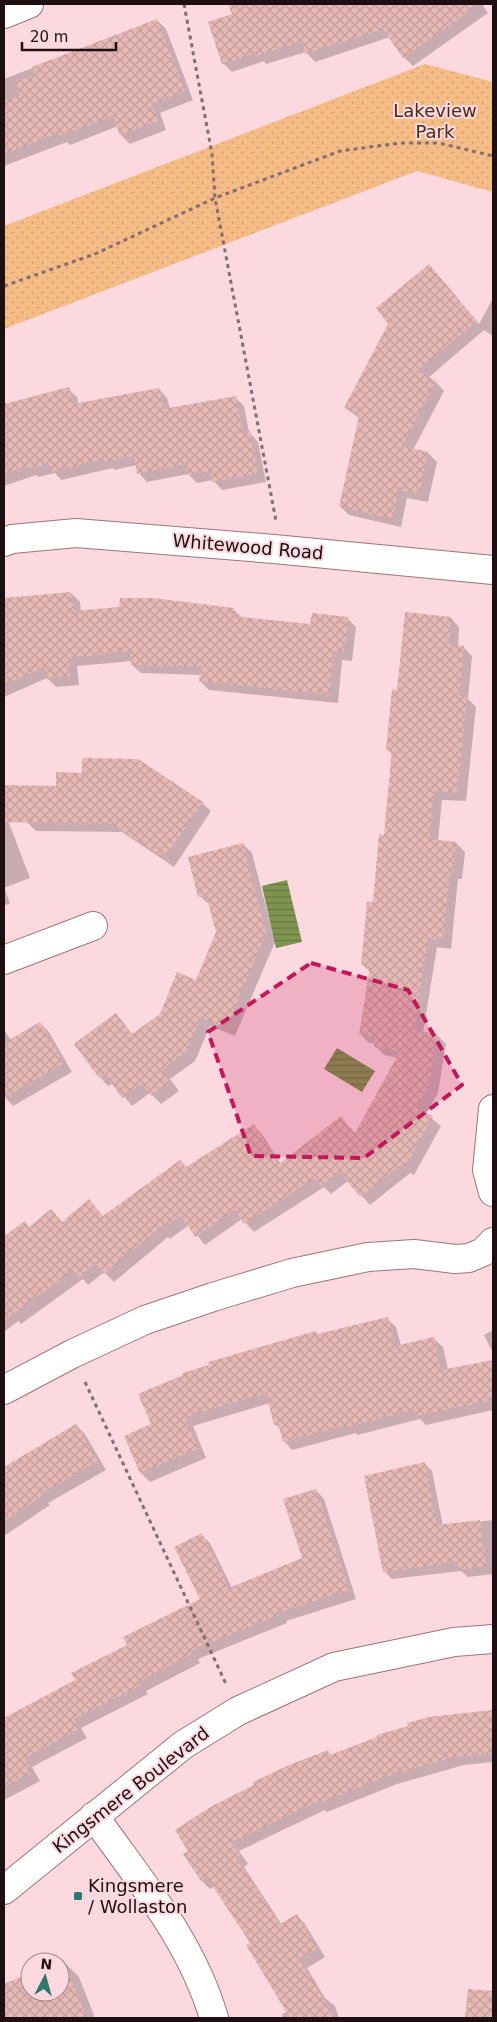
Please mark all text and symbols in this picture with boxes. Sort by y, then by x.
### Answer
scale bar [22,20,116,52]
text: 20 m [30,28,68,46]
park label: Lakeview Park [393,100,477,142]
street label: Whitewood Road [172,529,324,564]
street label: Kingsmere Boulevard [48,1722,213,1857]
place label: Kingsmere / Wollaston [88,1875,187,1917]
marker: Kingsmere / Wollaston [72,1890,84,1902]
north arrow [20,1952,70,2002]
text: N [40,1956,53,1973]

